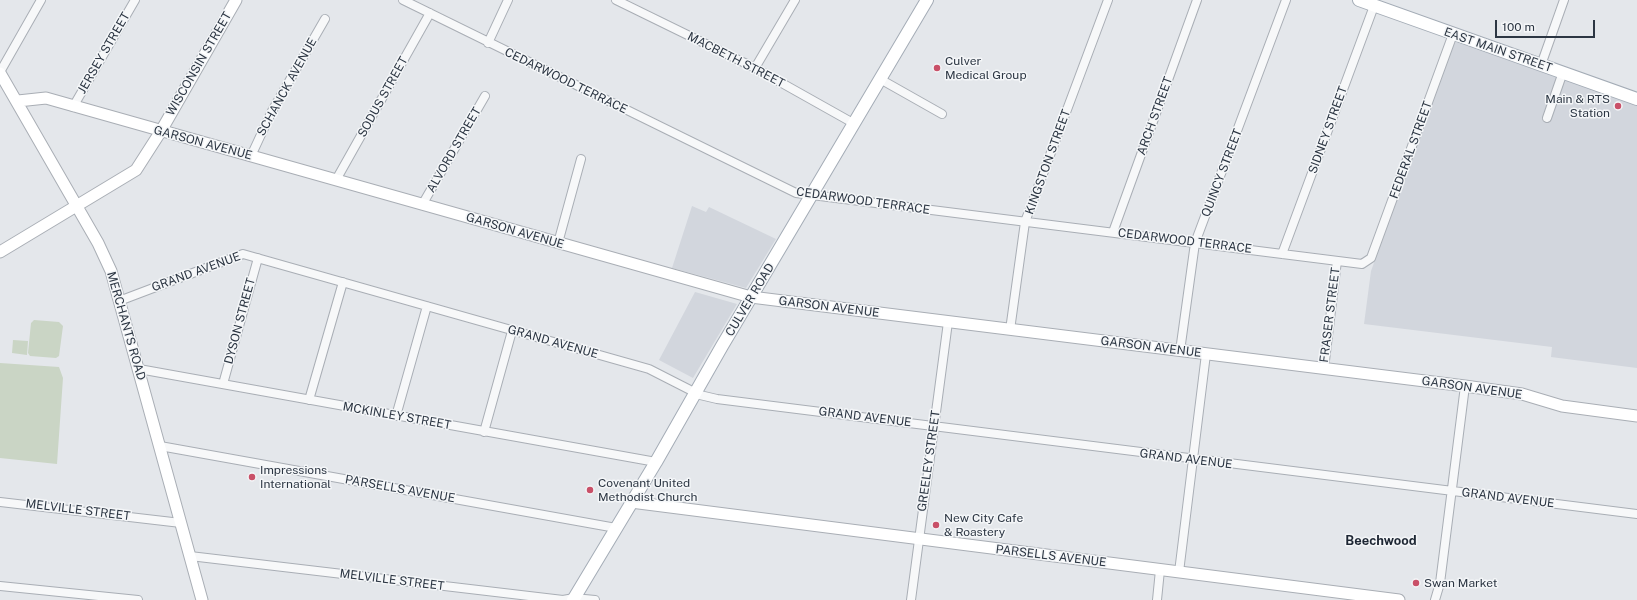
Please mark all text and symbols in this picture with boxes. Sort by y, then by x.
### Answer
street label: WISCONSIN STREET [163,9,235,119]
street label: JERSEY STREET [75,10,133,96]
scale bar [1497,12,1597,38]
text: 100 m [1502,20,1535,34]
street label: EAST MAIN STREET [1442,25,1554,75]
street label: MACBETH STREET [685,29,787,91]
street label: SCHANCK AVENUE [254,35,320,139]
street label: CEDARWOOD TERRACE [502,45,630,117]
street label: SODUS STREET [355,54,411,140]
place label: Culver Medical Group [945,54,1027,82]
marker: Culver Medical Group [932,63,942,73]
street label: ARCH STREET [1134,75,1176,157]
street label: SIDNEY STREET [1305,84,1351,176]
place label: Main & RTS Station [1545,92,1610,120]
street label: FEDERAL STREET [1387,99,1435,201]
marker: Main & RTS Station [1613,101,1623,111]
street label: ALVORD STREET [424,105,484,195]
street label: KINGSTON STREET [1022,108,1074,216]
street label: GARSON AVENUE [152,123,254,163]
street label: QUINCY STREET [1199,127,1245,219]
street label: CEDARWOOD TERRACE [795,184,931,218]
street label: GARSON AVENUE [464,210,566,252]
street label: CEDARWOOD TERRACE [1117,226,1253,256]
street label: GRAND AVENUE [150,249,242,295]
street label: CULVER ROAD [723,261,777,339]
street label: FRASER STREET [1317,267,1343,363]
street label: MERCHANTS ROAD [104,270,148,382]
street label: DYSON STREET [222,276,258,366]
street label: GARSON AVENUE [778,294,880,320]
street label: GRAND AVENUE [506,322,600,362]
street label: GARSON AVENUE [1100,334,1202,360]
street label: GARSON AVENUE [1421,374,1523,402]
street label: MCKINLEY STREET [342,399,452,433]
street label: GRAND AVENUE [818,404,912,430]
street label: GREELEY STREET [915,409,943,513]
street label: GRAND AVENUE [1139,446,1233,472]
place label: Impressions International [260,463,331,491]
marker: Impressions International [247,472,257,482]
street label: PARSELLS AVENUE [344,472,456,506]
place label: Covenant United Methodist Church [598,476,697,504]
marker: Covenant United Methodist Church [585,485,595,495]
street label: GRAND AVENUE [1461,485,1555,511]
street label: MELVILLE STREET [25,496,131,524]
place label: New City Cafe & Roastery [944,511,1023,539]
marker: New City Cafe & Roastery [931,520,941,530]
district label: Beechwood [1345,533,1417,549]
street label: PARSELLS AVENUE [995,542,1107,570]
street label: MELVILLE STREET [339,566,445,594]
place label: Swan Market [1424,576,1497,590]
marker: Swan Market [1411,578,1421,588]

